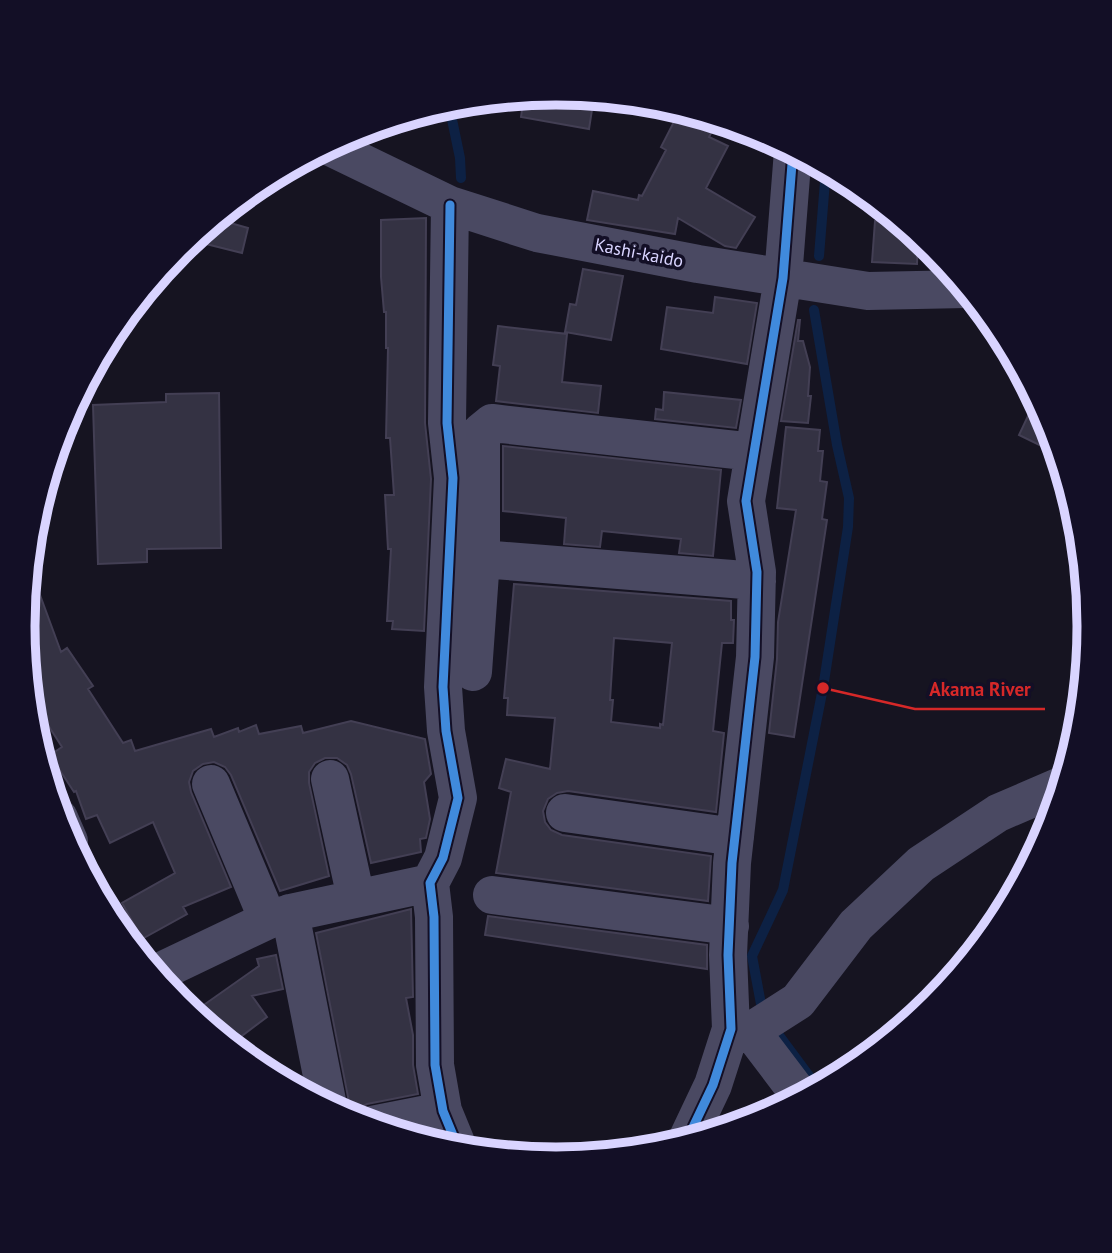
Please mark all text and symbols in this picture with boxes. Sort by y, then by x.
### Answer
street label: Kashi-kaido [593,233,685,272]
callout: Akama River [915,669,1045,709]
text: Akama River [929,677,1031,701]

